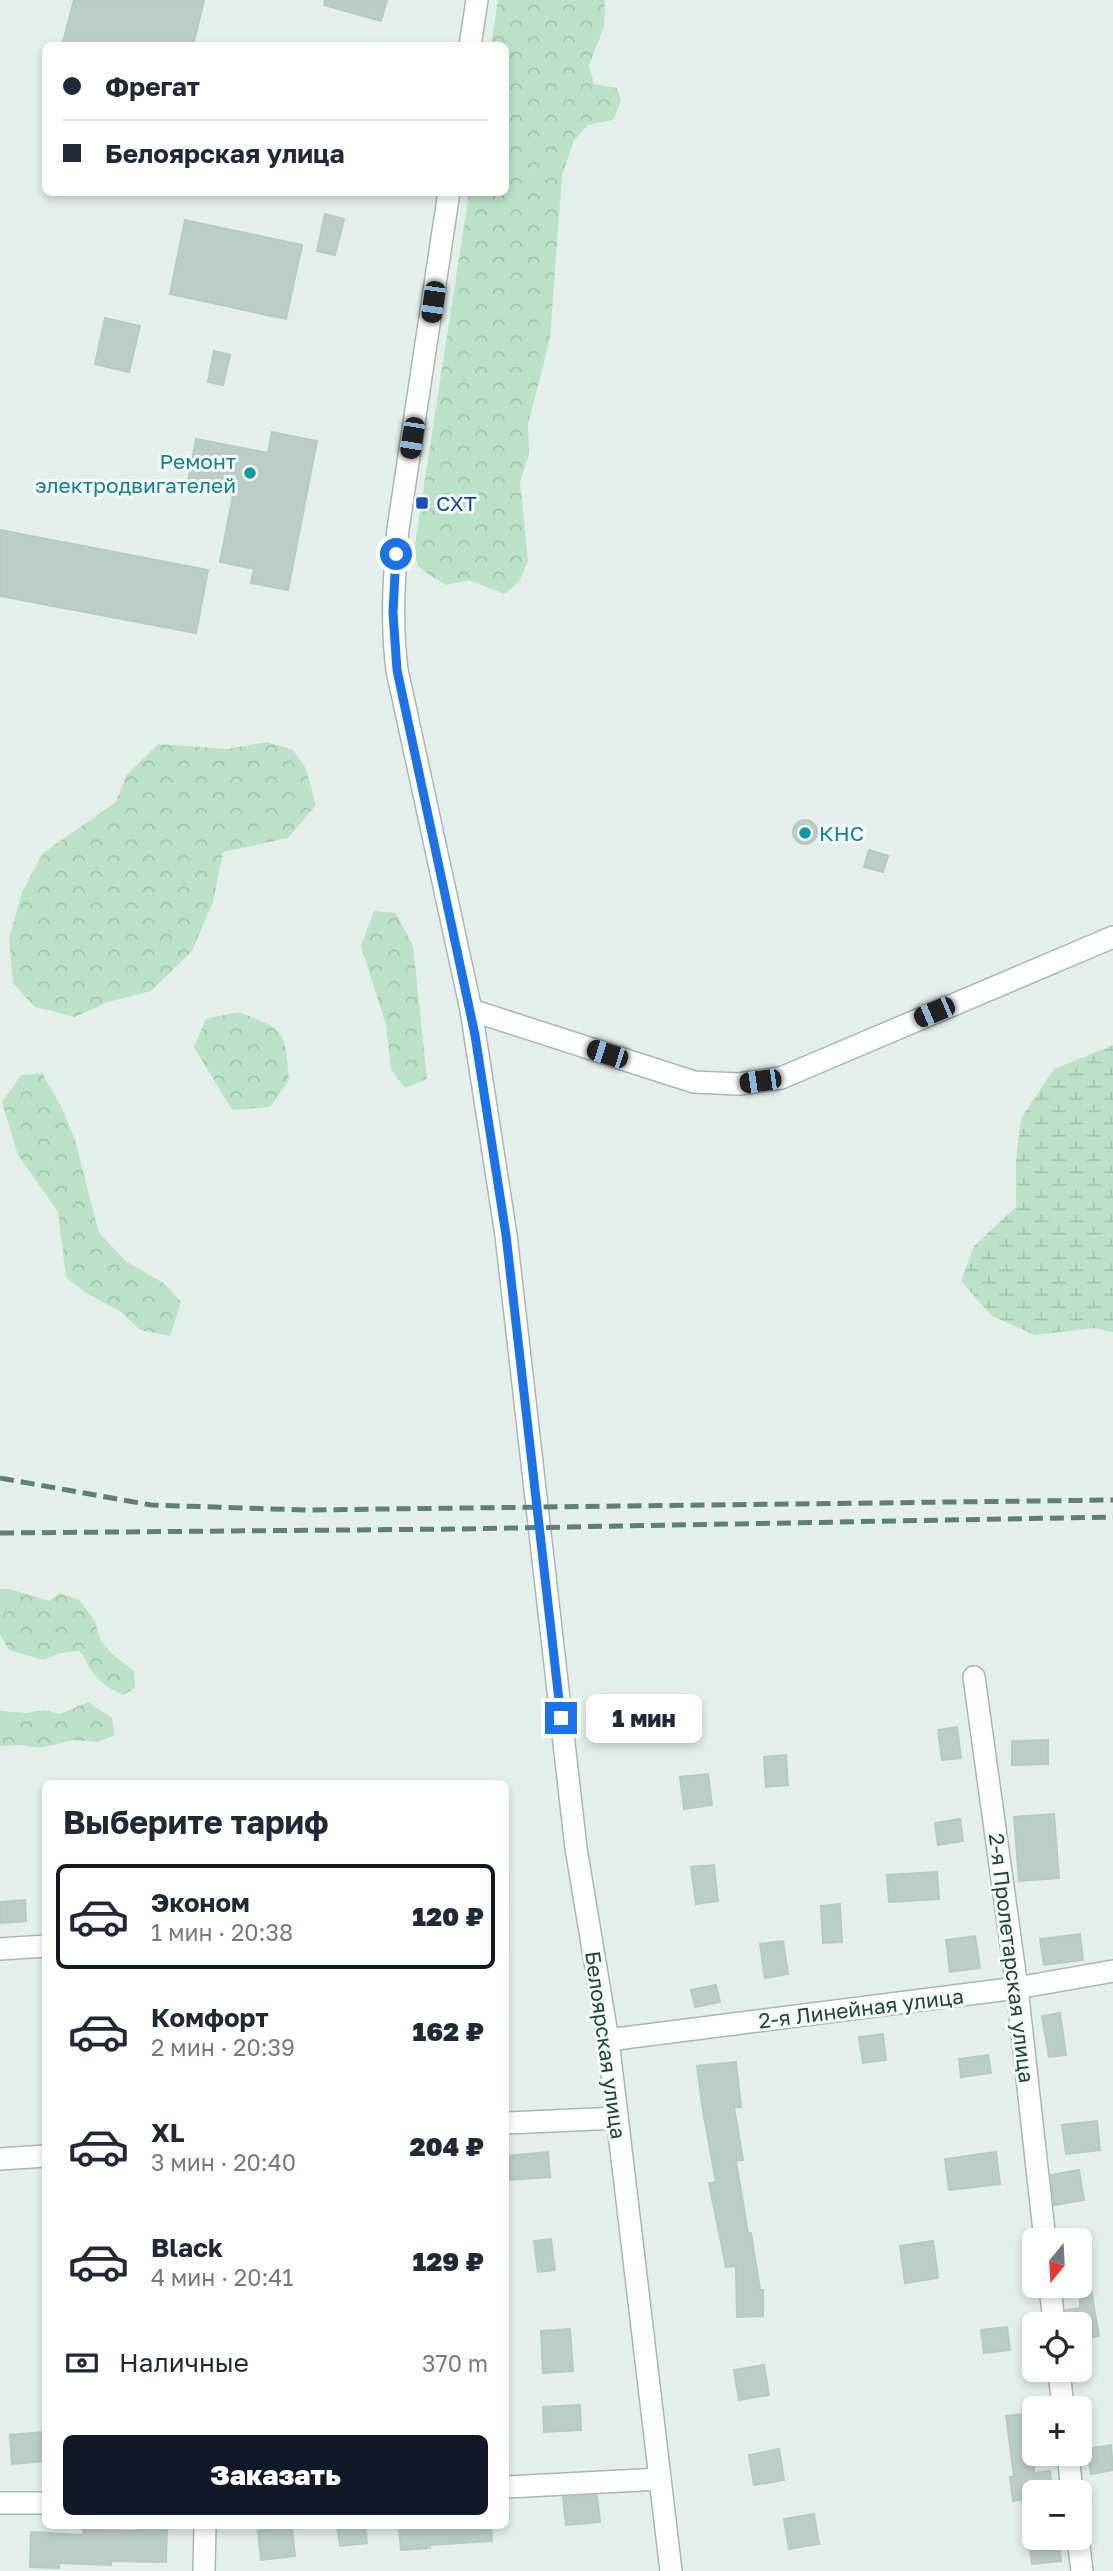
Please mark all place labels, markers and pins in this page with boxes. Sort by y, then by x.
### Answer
place label: Ремонт электродвигателей [35,448,236,498]
marker: Ремонт электродвигателей [242,465,258,481]
place label: СХТ [436,490,477,516]
marker: СХТ [414,495,430,511]
place label: КНС [819,820,864,846]
marker: КНС [797,825,813,841]

